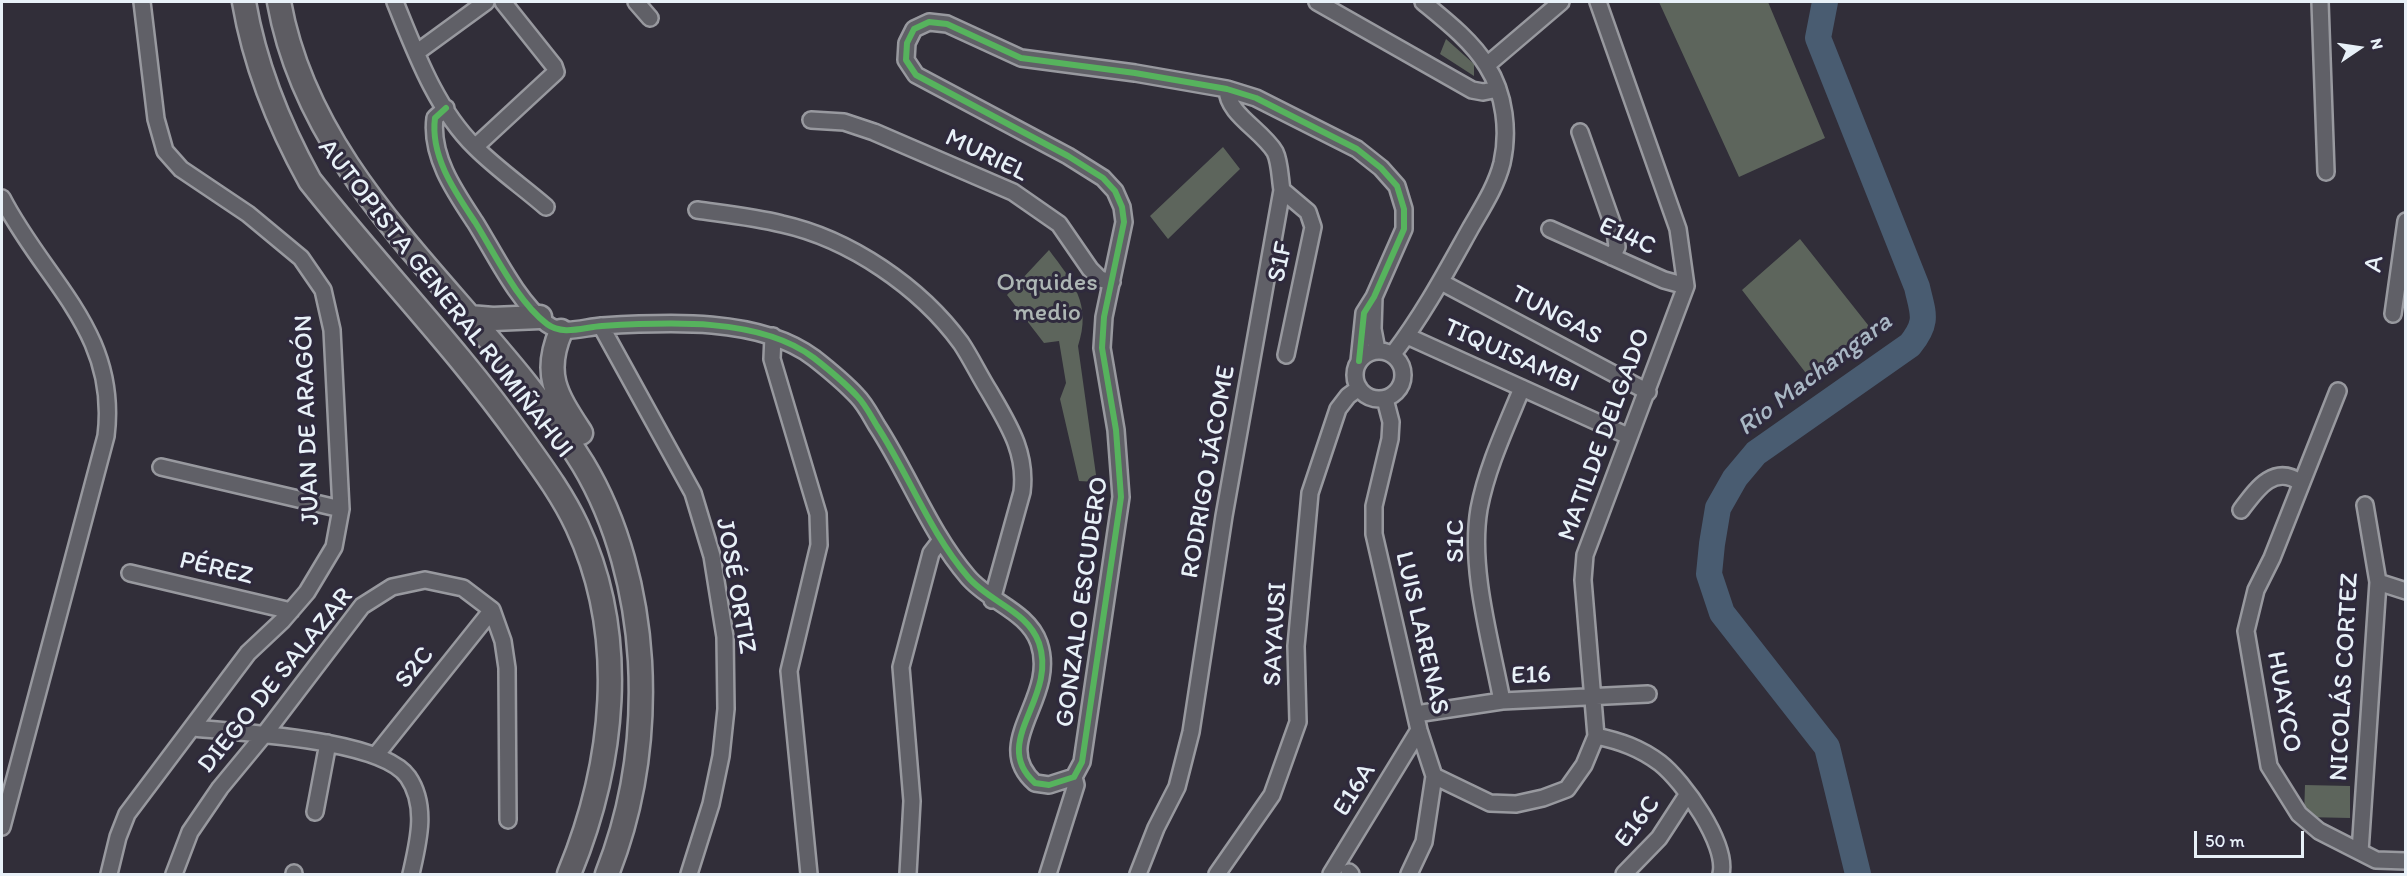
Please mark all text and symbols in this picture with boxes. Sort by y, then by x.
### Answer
north arrow [2329,18,2389,78]
text: N [2367,36,2387,51]
street label: MURIEL [940,123,1032,189]
street label: AUTOPISTA GENERAL RUMIÑAHUI [311,133,579,465]
street label: E14C [1594,211,1660,263]
street label: S1F [1262,239,1300,285]
street label: A [2358,254,2392,274]
park label: Orquides medio [996,267,1098,328]
street label: TUNGAS [1505,279,1607,353]
water label: Rio Machangara [1731,306,1899,444]
street label: TIQUISAMBI [1438,312,1584,400]
street label: JUAN DE ARAGÓN [289,314,327,526]
street label: MATILDE DELGADO [1552,324,1658,546]
street label: RODRIGO JÁCOME [1175,363,1243,581]
street label: GONZALO ESCUDERO [1050,475,1116,729]
street label: JOSÉ ORTIZ [708,516,762,656]
street label: S1C [1440,519,1472,563]
street label: PÉREZ [176,545,256,593]
street label: LUIS LARENAS [1387,549,1455,717]
street label: NICOLÁS CORTEZ [2324,572,2366,782]
street label: SAYAUSI [1258,581,1294,687]
street label: DIEGO DE SALAZAR [192,582,360,780]
street label: S2C [389,641,441,695]
street label: HUAYCO [2259,649,2307,755]
street label: E16 [1510,660,1552,692]
street label: E16A [1327,758,1383,822]
street label: E16C [1608,790,1668,854]
scale bar [2197,819,2306,857]
text: 50 m [2205,830,2245,852]

